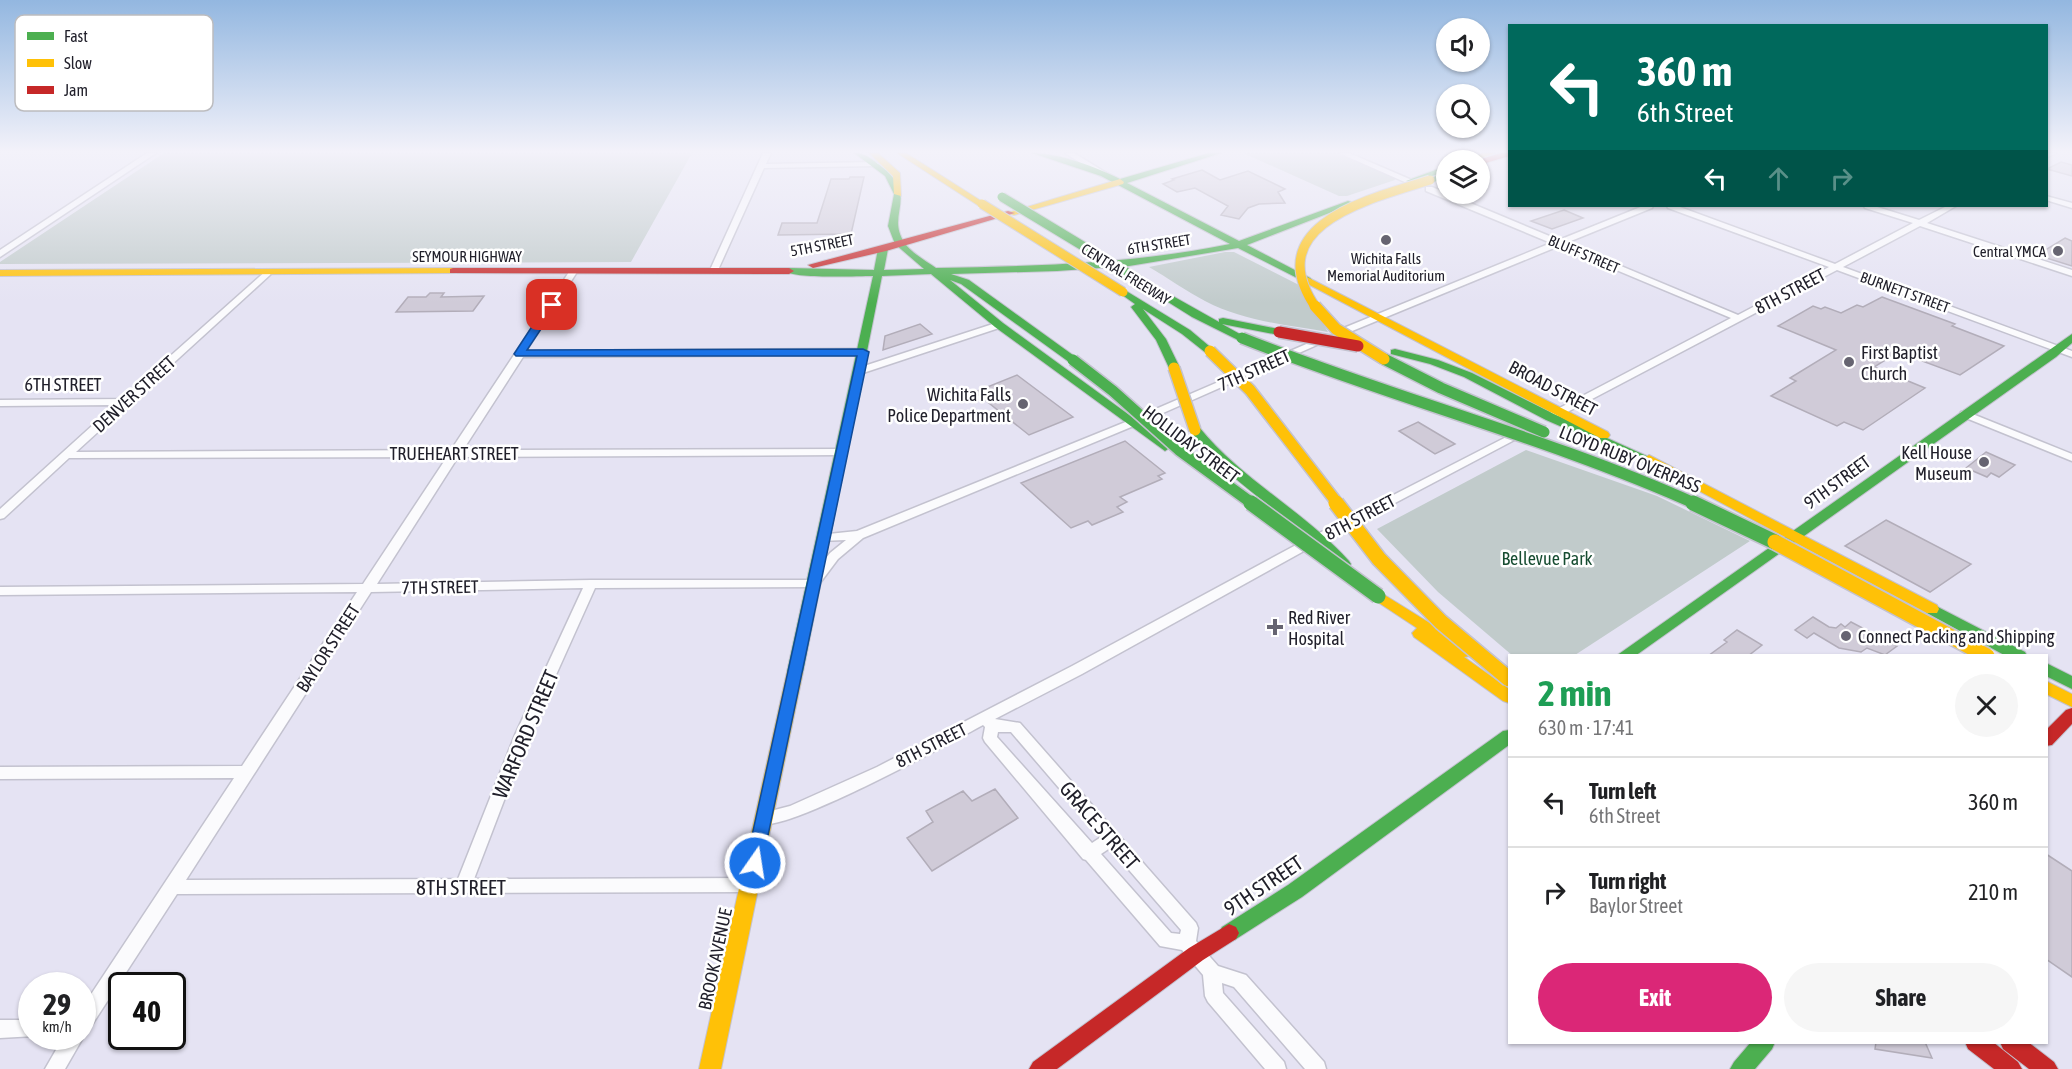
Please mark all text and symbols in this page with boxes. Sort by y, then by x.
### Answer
legend [15,15,213,111]
map controls [1436,18,1490,204]
button: sound [1436,18,1490,72]
text: Fast [64,27,88,45]
text: 360 m [1637,47,1732,95]
icon: left [1538,48,1616,126]
text: Slow [64,54,92,72]
text: Jam [64,81,88,99]
button: search [1436,84,1490,138]
text: 6th Street [1637,97,1734,128]
button: layers [1436,150,1490,204]
icon: left [1699,162,1732,195]
icon: ahead [1762,162,1795,195]
icon: right [1825,162,1858,195]
street label: 5TH STREET [789,230,856,259]
street label: 6TH STREET [1126,231,1192,257]
street label: BLUFF STREET [1546,231,1623,277]
marker: Wichita Falls Memorial Auditorium [1379,233,1393,247]
street label: CENTRAL FREEWAY [1078,240,1174,308]
place label: Central YMCA [1973,243,2047,260]
marker: Central YMCA [2051,244,2065,258]
street label: SEYMOUR HIGHWAY [412,248,522,265]
place label: Wichita Falls Memorial Auditorium [1327,250,1445,284]
street label: 8TH STREET [1751,264,1829,318]
street label: BURNETT STREET [1858,268,1952,316]
pin [526,279,577,330]
icon: arrive [535,288,568,321]
place label: First Baptist Church [1861,342,1938,384]
street label: 7TH STREET [1215,345,1294,395]
street label: DENVER STREET [88,351,180,437]
marker: First Baptist Church [1842,355,1856,369]
street label: BROAD STREET [1505,356,1601,420]
street label: 6TH STREET [25,374,102,395]
place label: Wichita Falls Police Department [887,384,1011,426]
marker: Wichita Falls Police Department [1016,397,1030,411]
street label: HOLLIDAY STREET [1138,401,1244,487]
street label: LLOYD RUBY OVERPASS [1556,421,1704,497]
place label: Kell House Museum [1901,442,1972,484]
street label: TRUEHEART STREET [389,443,519,464]
street label: 9TH STREET [1800,451,1874,513]
marker: Kell House Museum [1977,455,1991,469]
street label: 8TH STREET [1321,490,1399,544]
park label: Bellevue Park [1502,548,1593,569]
street label: 7TH STREET [401,576,479,598]
street label: BAYLOR STREET [292,600,364,696]
place label: Red River Hospital [1288,607,1351,649]
marker: Red River Hospital [1266,618,1284,636]
place label: Connect Packing and Shipping [1858,626,2055,647]
marker: Connect Packing and Shipping [1839,629,1853,643]
street label: WARFORD STREET [487,666,563,802]
text: 2 min [1538,672,1612,714]
button: close [1955,674,2018,737]
text: 630 m · 17:41 [1538,716,1634,739]
street label: 8TH STREET [892,718,970,772]
street label: GRACE STREET [1055,776,1145,874]
text: Turn left [1589,778,1656,804]
icon: left [1538,786,1571,819]
text: 360 m [1968,789,2018,815]
text: 6th Street [1589,804,1660,827]
position arrow [723,831,787,895]
street label: 9TH STREET [1219,850,1307,920]
text: Turn right [1589,868,1666,894]
street label: 8TH STREET [416,875,506,899]
icon: right [1538,876,1571,909]
text: 210 m [1968,879,2018,905]
text: Baylor Street [1589,894,1683,917]
street label: BROOK AVENUE [694,906,736,1012]
button: Exit [1538,963,1772,1032]
button: Share [1784,963,2018,1032]
speed limit sign: 40 [108,972,186,1050]
text: 29 [43,987,71,1021]
text: km/h [42,1018,72,1035]

